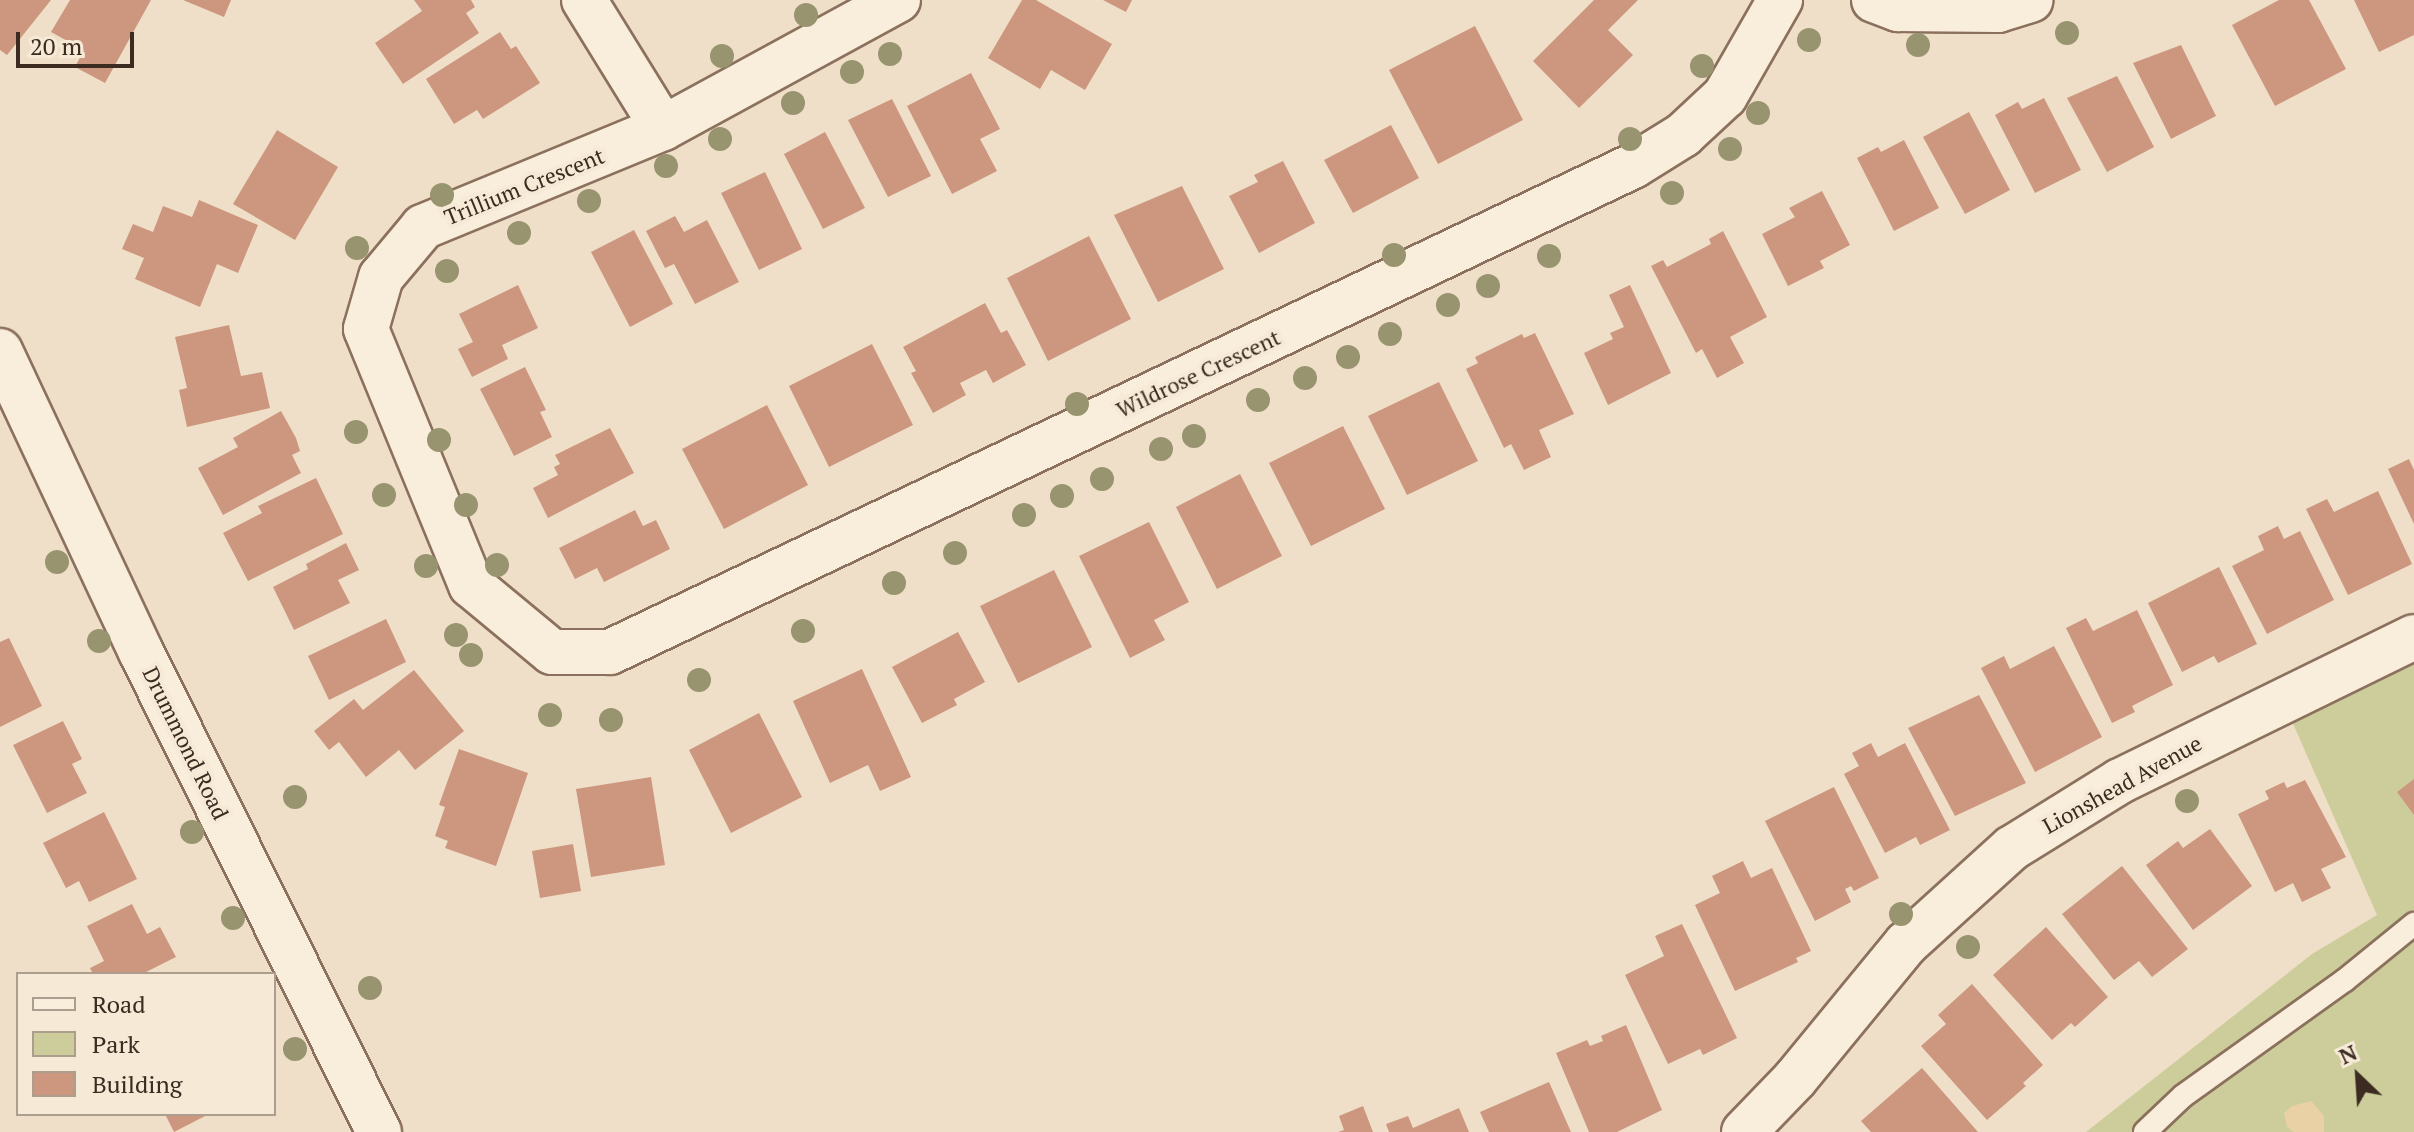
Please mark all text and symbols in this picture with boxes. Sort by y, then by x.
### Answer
scale bar [20,16,138,66]
text: 20 m [30,30,82,62]
street label: Trillium Crescent [440,142,608,230]
street label: Wildrose Crescent [1112,323,1284,423]
street label: Drummond Road [138,662,234,824]
street label: Lionshead Avenue [2038,729,2206,839]
legend [16,972,276,1116]
text: Road [92,988,146,1020]
text: Park [92,1028,140,1060]
north arrow [2318,1036,2398,1116]
text: N [2334,1037,2361,1070]
text: Building [92,1068,182,1100]

